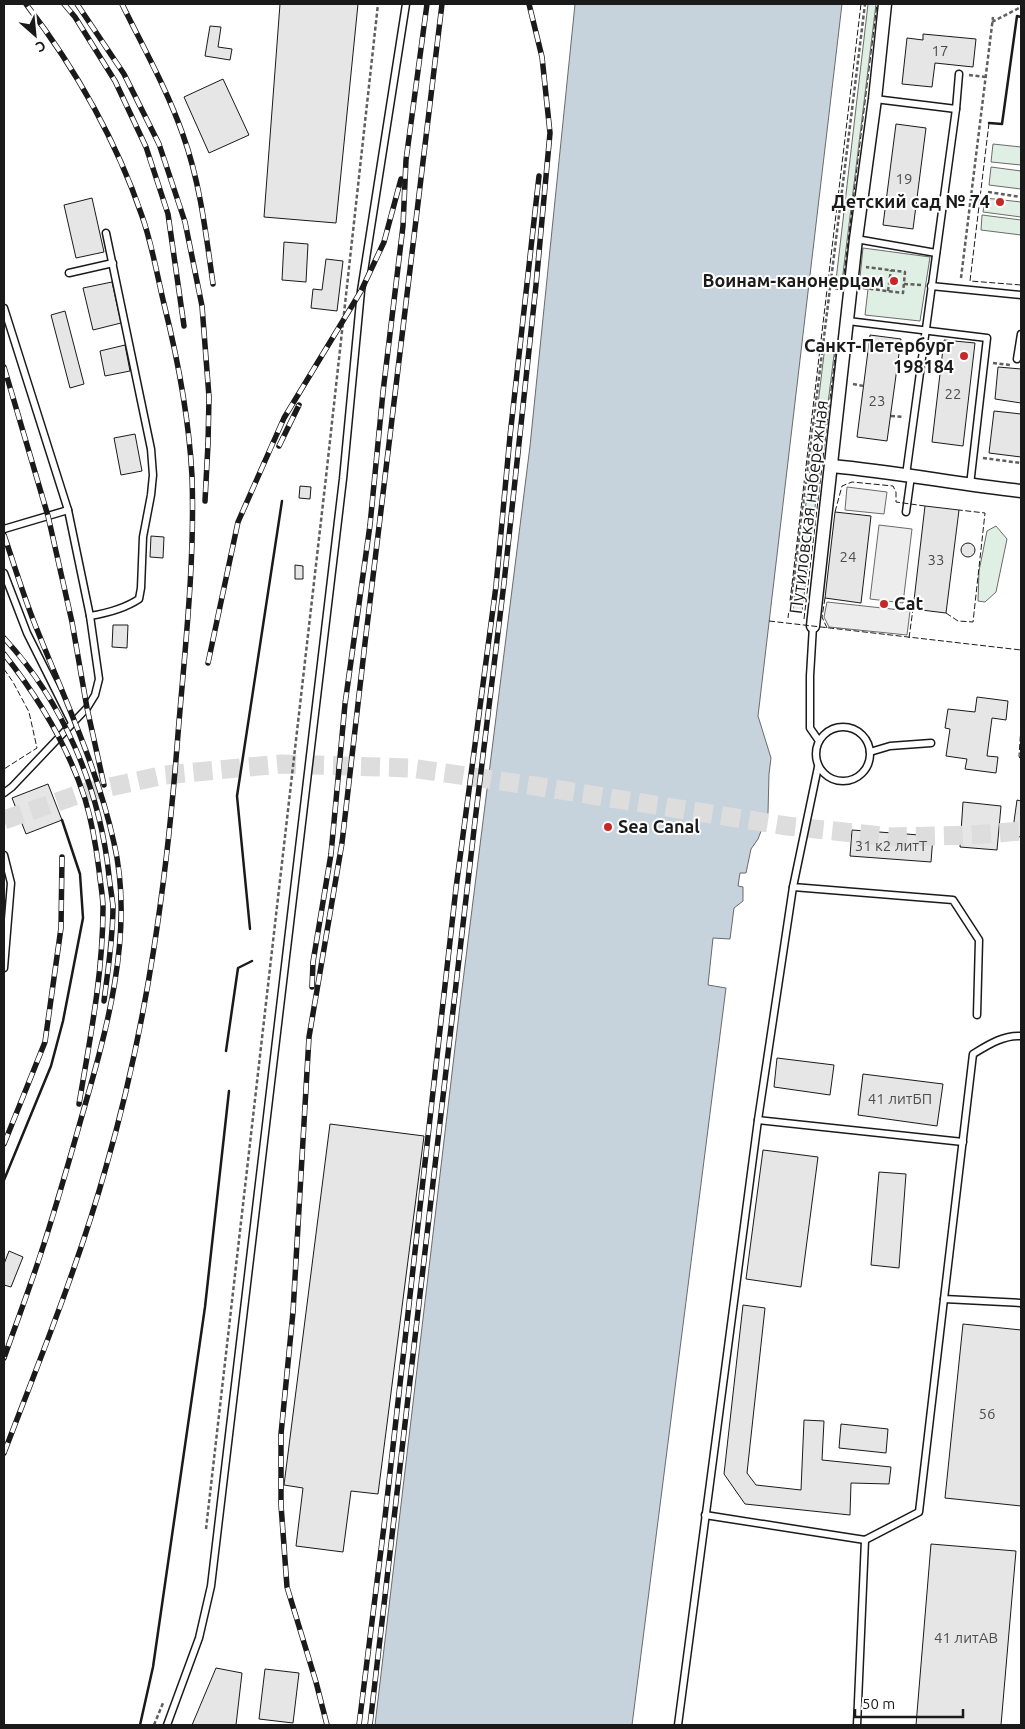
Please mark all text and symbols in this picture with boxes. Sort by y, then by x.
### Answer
north arrow [10,10,60,60]
text: С [33,37,49,56]
house number: 17 [932,42,948,59]
house number: 19 [896,170,912,187]
place label: Детский сад № 74 [832,191,990,211]
marker: Детский сад № 74 [994,196,1006,208]
place label: Воинам-канонерцам [703,270,884,290]
marker: Воинам-канонерцам [888,275,900,287]
place label: Санкт-Петербург 198184 [804,335,954,376]
marker: Санкт-Петербург 198184 [958,350,970,362]
house number: 22 [945,385,961,402]
house number: 23 [869,392,885,409]
street label: Путиловская набережная [785,399,831,615]
house number: 24 [840,548,856,565]
house number: 33 [928,551,944,568]
place label: Cat [894,593,923,613]
marker: Cat [878,598,890,610]
place label: Sea Canal [618,816,700,836]
marker: Sea Canal [602,821,614,833]
house number: 31 к2 литТ [855,837,928,854]
house number: 41 литБП [868,1090,932,1107]
house number: 56 [979,1405,995,1422]
house number: 41 литАВ [934,1629,998,1646]
scale bar [855,1686,962,1718]
text: 50 m [862,1695,895,1712]

